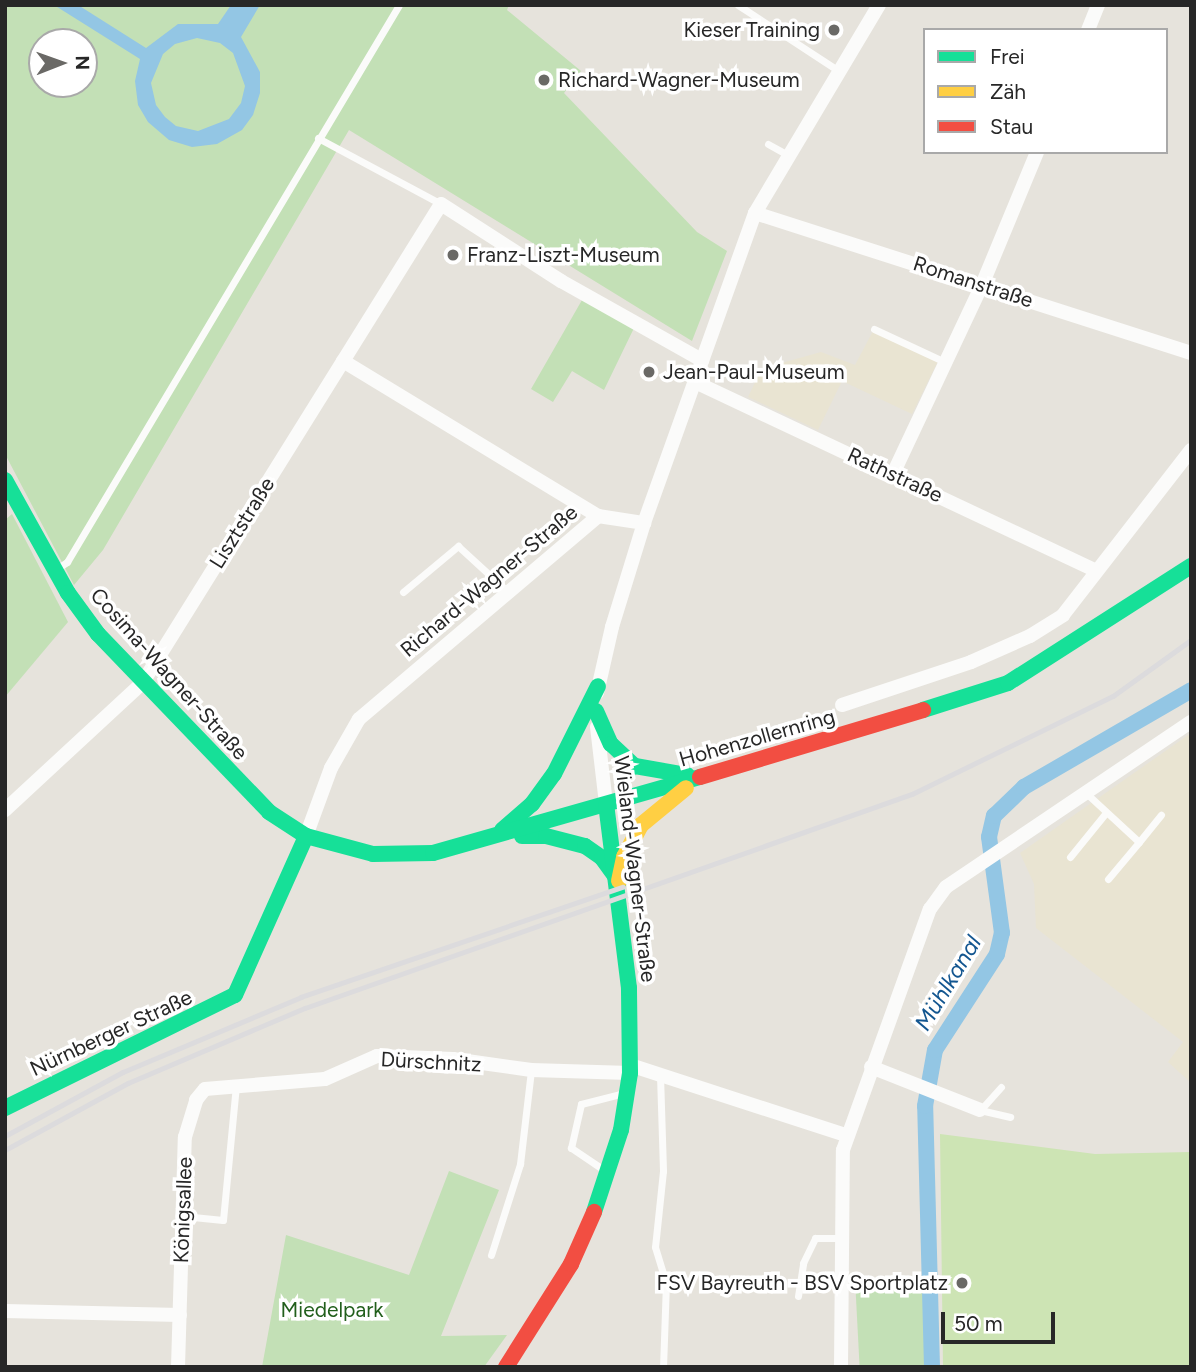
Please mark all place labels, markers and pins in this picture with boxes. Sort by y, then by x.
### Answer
place label: Kieser Training [683,17,820,43]
marker: Kieser Training [826,22,842,38]
place label: Richard-Wagner-Museum [558,67,800,93]
marker: Richard-Wagner-Museum [536,72,552,88]
place label: Franz-Liszt-Museum [467,242,660,268]
marker: Franz-Liszt-Museum [445,247,461,263]
place label: Jean-Paul-Museum [663,359,845,385]
marker: Jean-Paul-Museum [641,364,657,380]
place label: FSV Bayreuth - BSV Sportplatz [656,1270,948,1296]
marker: FSV Bayreuth - BSV Sportplatz [954,1275,970,1291]

